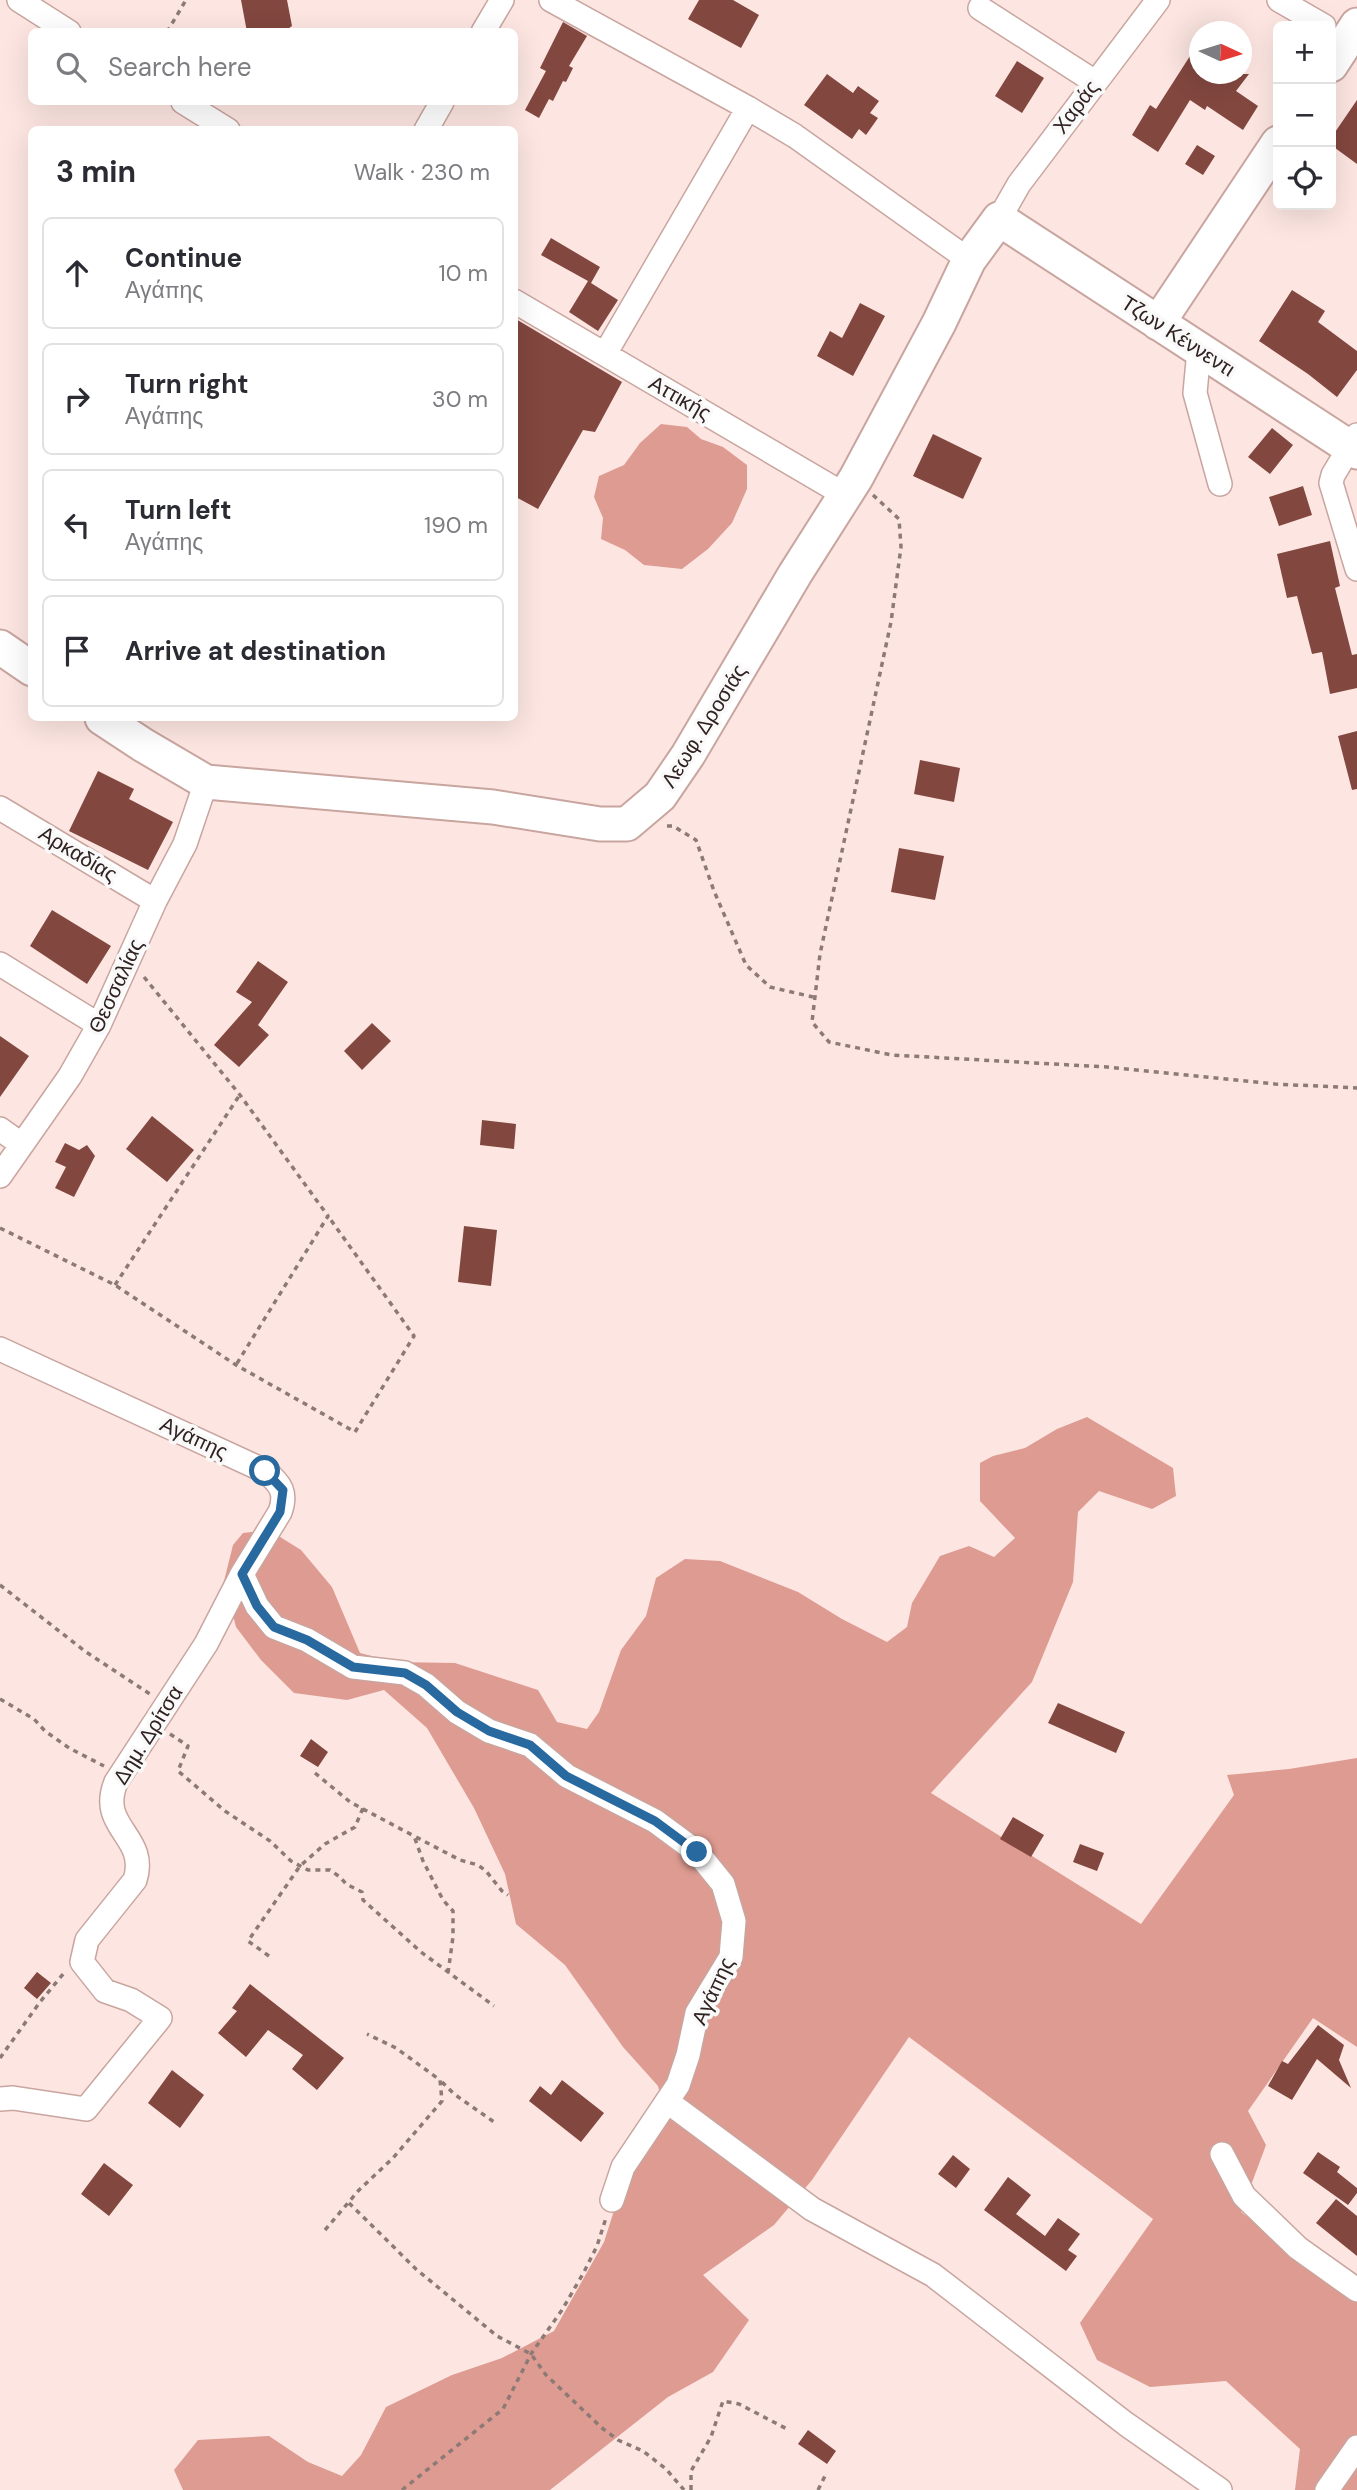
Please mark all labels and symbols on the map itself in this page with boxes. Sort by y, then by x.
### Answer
north arrow [1189,21,1252,84]
street label: Χαράς [1047,74,1105,140]
street label: Τζων Κέννεντι [1116,289,1241,383]
street label: Αττικής [644,369,716,427]
street label: Λεωφ. Δροσιάς [655,659,753,793]
street label: Αρκαδίας [34,820,122,888]
street label: Θεσσαλίας [82,934,150,1038]
street label: Αγάπης [156,1410,232,1466]
route start [249,1455,280,1486]
street label: Δημ. Δρίτσα [107,1680,189,1790]
route end [681,1836,712,1867]
street label: Αγάπης [685,1953,741,2029]

